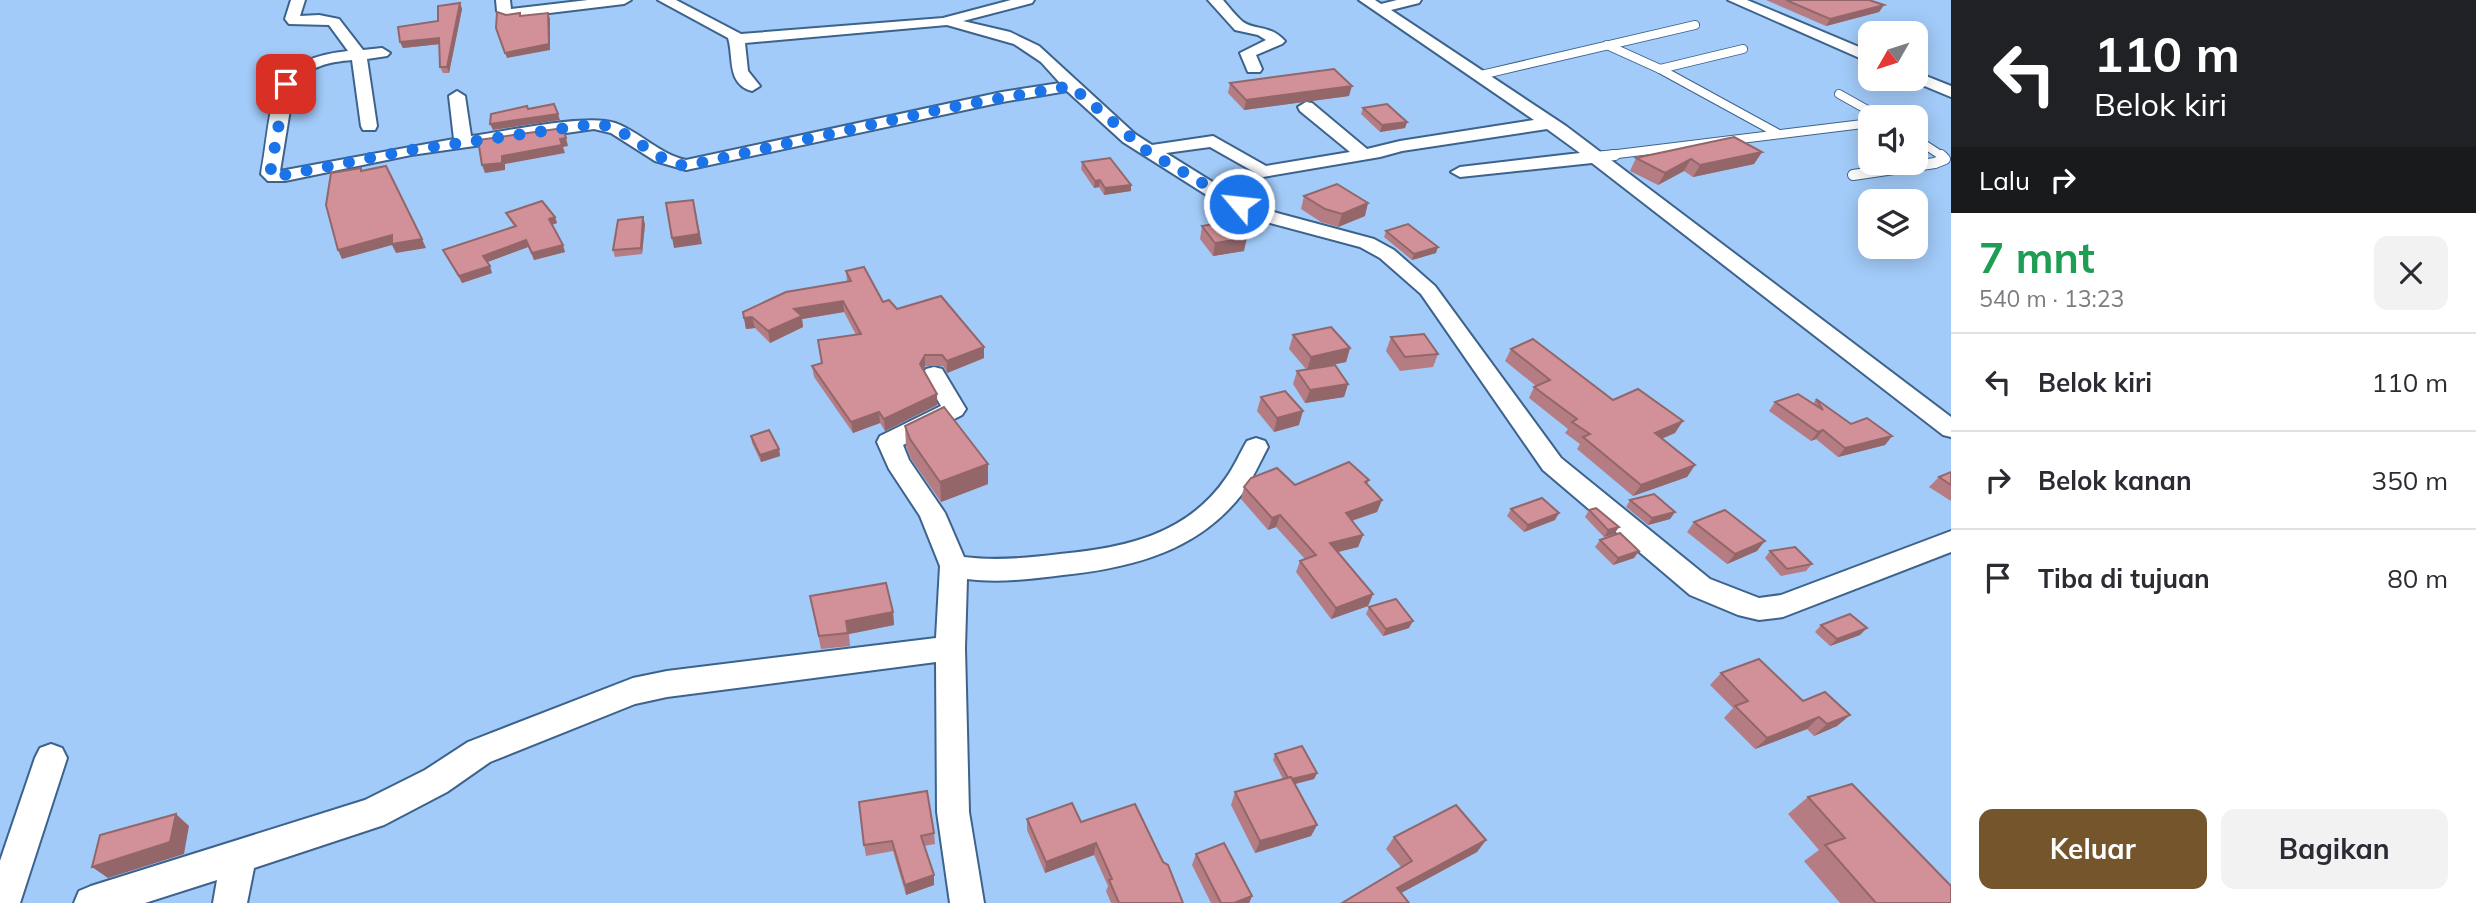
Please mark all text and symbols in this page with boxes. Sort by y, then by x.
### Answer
north arrow [1858,21,1928,91]
map controls [1858,21,1928,259]
text: 110 m [2094,23,2240,84]
icon: left [1979,28,2070,119]
pin [256,54,316,114]
icon: arrive [267,65,305,103]
text: Belok kiri [2094,84,2227,124]
button: sound [1858,105,1928,175]
icon: right [2044,161,2082,199]
text: Lalu [1979,164,2030,197]
position arrow [1202,167,1276,241]
button: layers [1858,189,1928,259]
text: 7 mnt [1979,231,2095,284]
button: close [2374,236,2448,310]
text: 540 m · 13:23 [1979,284,2124,313]
icon: left [1979,363,2017,401]
text: Belok kiri [2038,366,2152,399]
text: 110 m [2372,366,2448,399]
icon: right [1979,461,2017,499]
text: Belok kanan [2038,464,2192,497]
text: 350 m [2372,464,2448,497]
icon: arrive [1979,559,2017,597]
text: Tiba di tujuan [2038,562,2210,595]
text: 80 m [2387,562,2448,595]
button: Keluar [1979,809,2207,889]
button: Bagikan [2221,809,2448,889]

